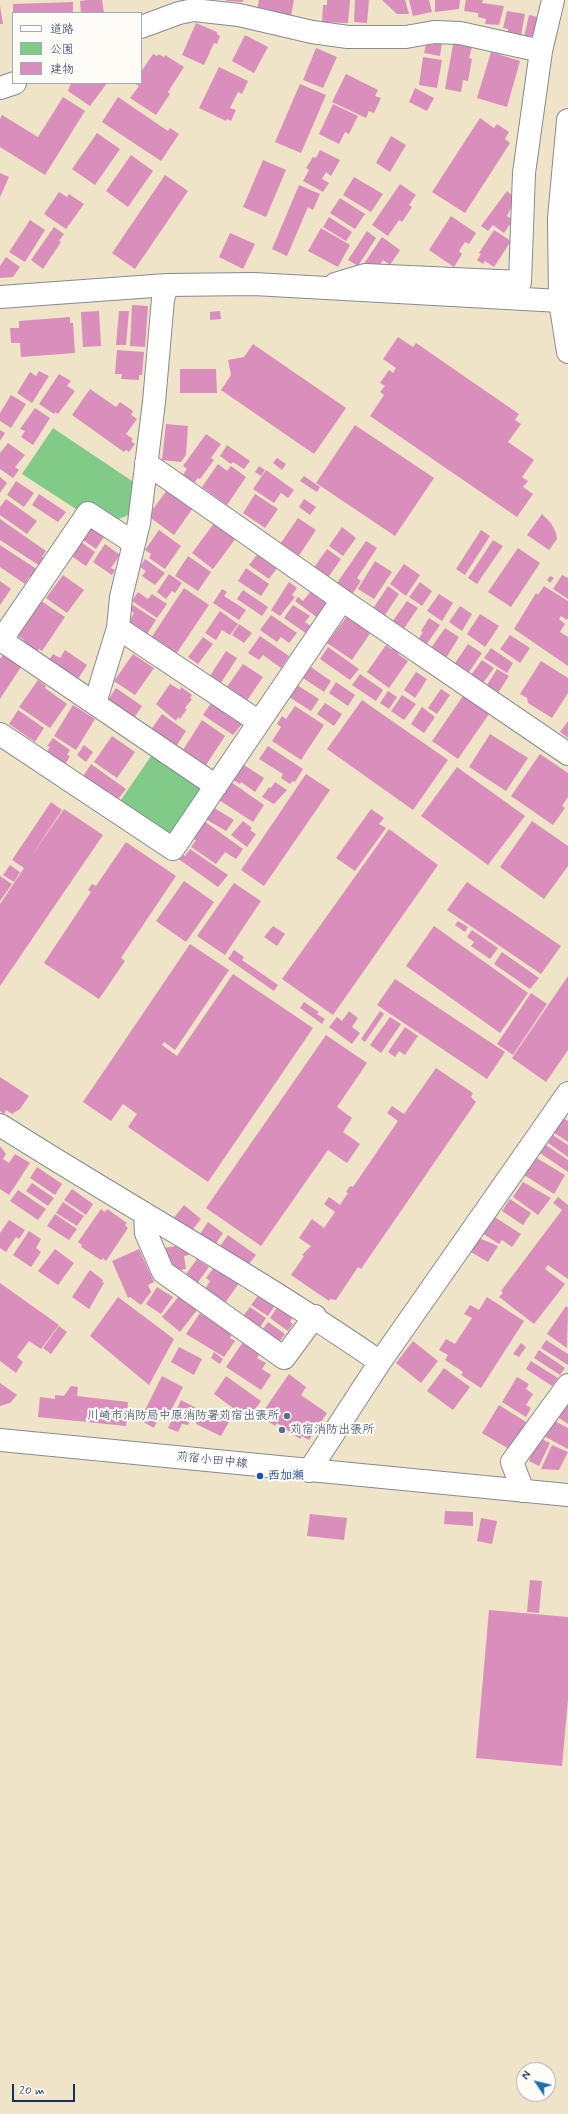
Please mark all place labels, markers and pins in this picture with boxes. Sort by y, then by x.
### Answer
place label: 川崎市消防局中原消防署苅宿出張所 [87,1409,279,1423]
marker: 川崎市消防局中原消防署苅宿出張所 [282,1411,292,1421]
place label: 苅宿消防出張所 [290,1423,374,1437]
marker: 苅宿消防出張所 [277,1425,287,1435]
place label: 西加瀬 [268,1469,304,1483]
marker: 西加瀬 [255,1471,265,1481]

